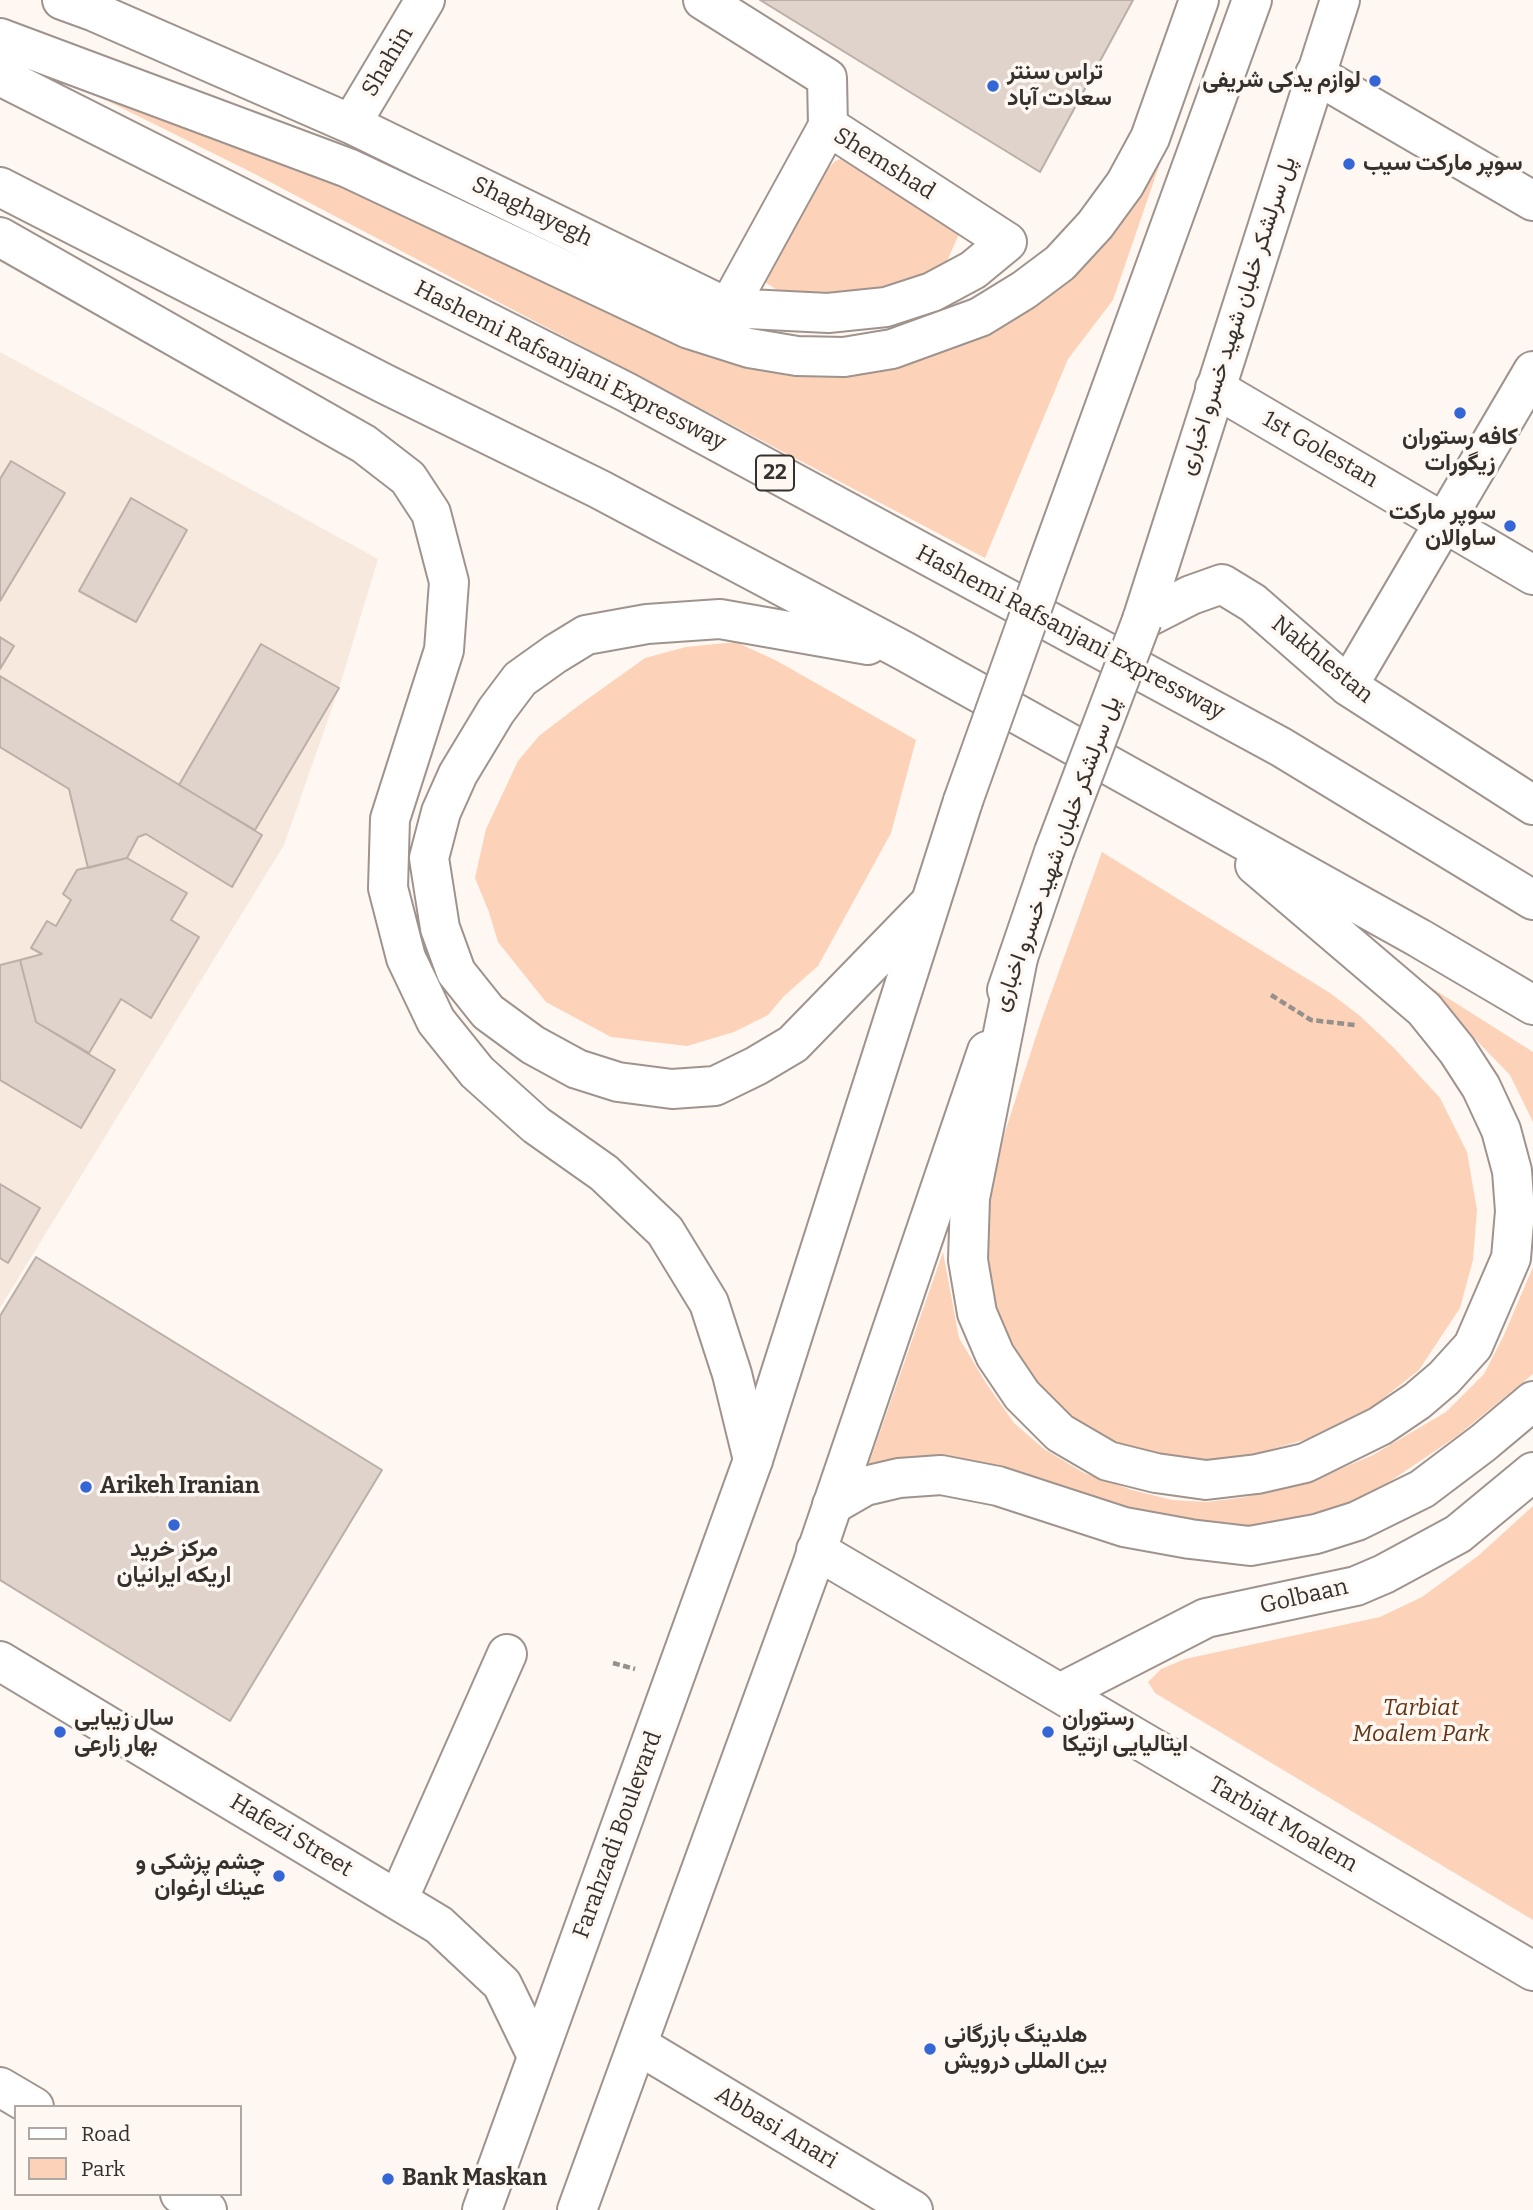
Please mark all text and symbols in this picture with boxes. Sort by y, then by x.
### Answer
street label: Shahin [356,22,420,102]
place label: تراس سنتر سعادت آباد [1007,59,1112,113]
place label: لوازم یدکی شریفی [1202,67,1361,95]
marker: لوازم یدکی شریفی [1367,73,1383,89]
marker: تراس سنتر سعادت آباد [985,78,1001,94]
street label: Shemshad [828,122,940,206]
place label: سوپر مارکت سیب [1363,150,1523,178]
street label: پل سرلشکر خلبان شهید خسرو اخباری [1173,153,1303,479]
marker: سوپر مارکت سیب [1341,156,1357,172]
street label: Shaghayegh [467,171,597,253]
street label: Hashemi Rafsanjani Expressway [410,275,730,457]
marker: کافه رستوران زیگورات [1452,405,1468,421]
street label: 1st Golestan [1257,406,1383,494]
place label: کافه رستوران زیگورات [1402,424,1518,478]
road number: 22 [756,456,794,490]
place label: سوپر مارکت ساوالان [1389,499,1496,553]
marker: سوپر مارکت ساوالان [1502,518,1518,534]
street label: Hashemi Rafsanjani Expressway [911,540,1229,726]
street label: Nakhlestan [1266,611,1378,709]
street label: پل سرلشکر خلبان شهید خسرو اخباری [987,693,1127,1015]
place label: Arikeh Iranian [100,1473,260,1501]
marker: Arikeh Iranian [78,1479,94,1495]
marker: مرکز خرید اریکه ایرانیان [166,1517,182,1533]
place label: مرکز خرید اریکه ایرانیان [117,1536,231,1590]
street label: Golbaan [1257,1573,1351,1621]
park label: Tarbiat Moalem Park [1352,1695,1490,1749]
place label: سال زیبایی بهار زارعی [74,1705,174,1759]
place label: رستوران ایتالیایی ارتیکا [1062,1705,1188,1759]
marker: سال زیبایی بهار زارعی [52,1724,68,1740]
marker: رستوران ایتالیایی ارتیکا [1040,1724,1056,1740]
street label: Farahzadi Boulevard [568,1728,668,1942]
street label: Tarbiat Moalem [1204,1771,1362,1879]
street label: Hafezi Street [225,1789,357,1883]
place label: چشم پزشكى و عينك ارغوان [135,1849,265,1903]
marker: چشم پزشكى و عينك ارغوان [271,1868,287,1884]
place label: هلدینگ بازرگانی بین المللی درویش [944,2022,1107,2076]
marker: هلدینگ بازرگانی بین المللی درویش [922,2041,938,2057]
street label: Abbasi Anari [710,2081,842,2175]
legend [14,2105,242,2196]
text: Road [81,2121,130,2147]
text: Park [81,2156,125,2182]
place label: Bank Maskan [402,2165,547,2193]
marker: Bank Maskan [380,2171,396,2187]

